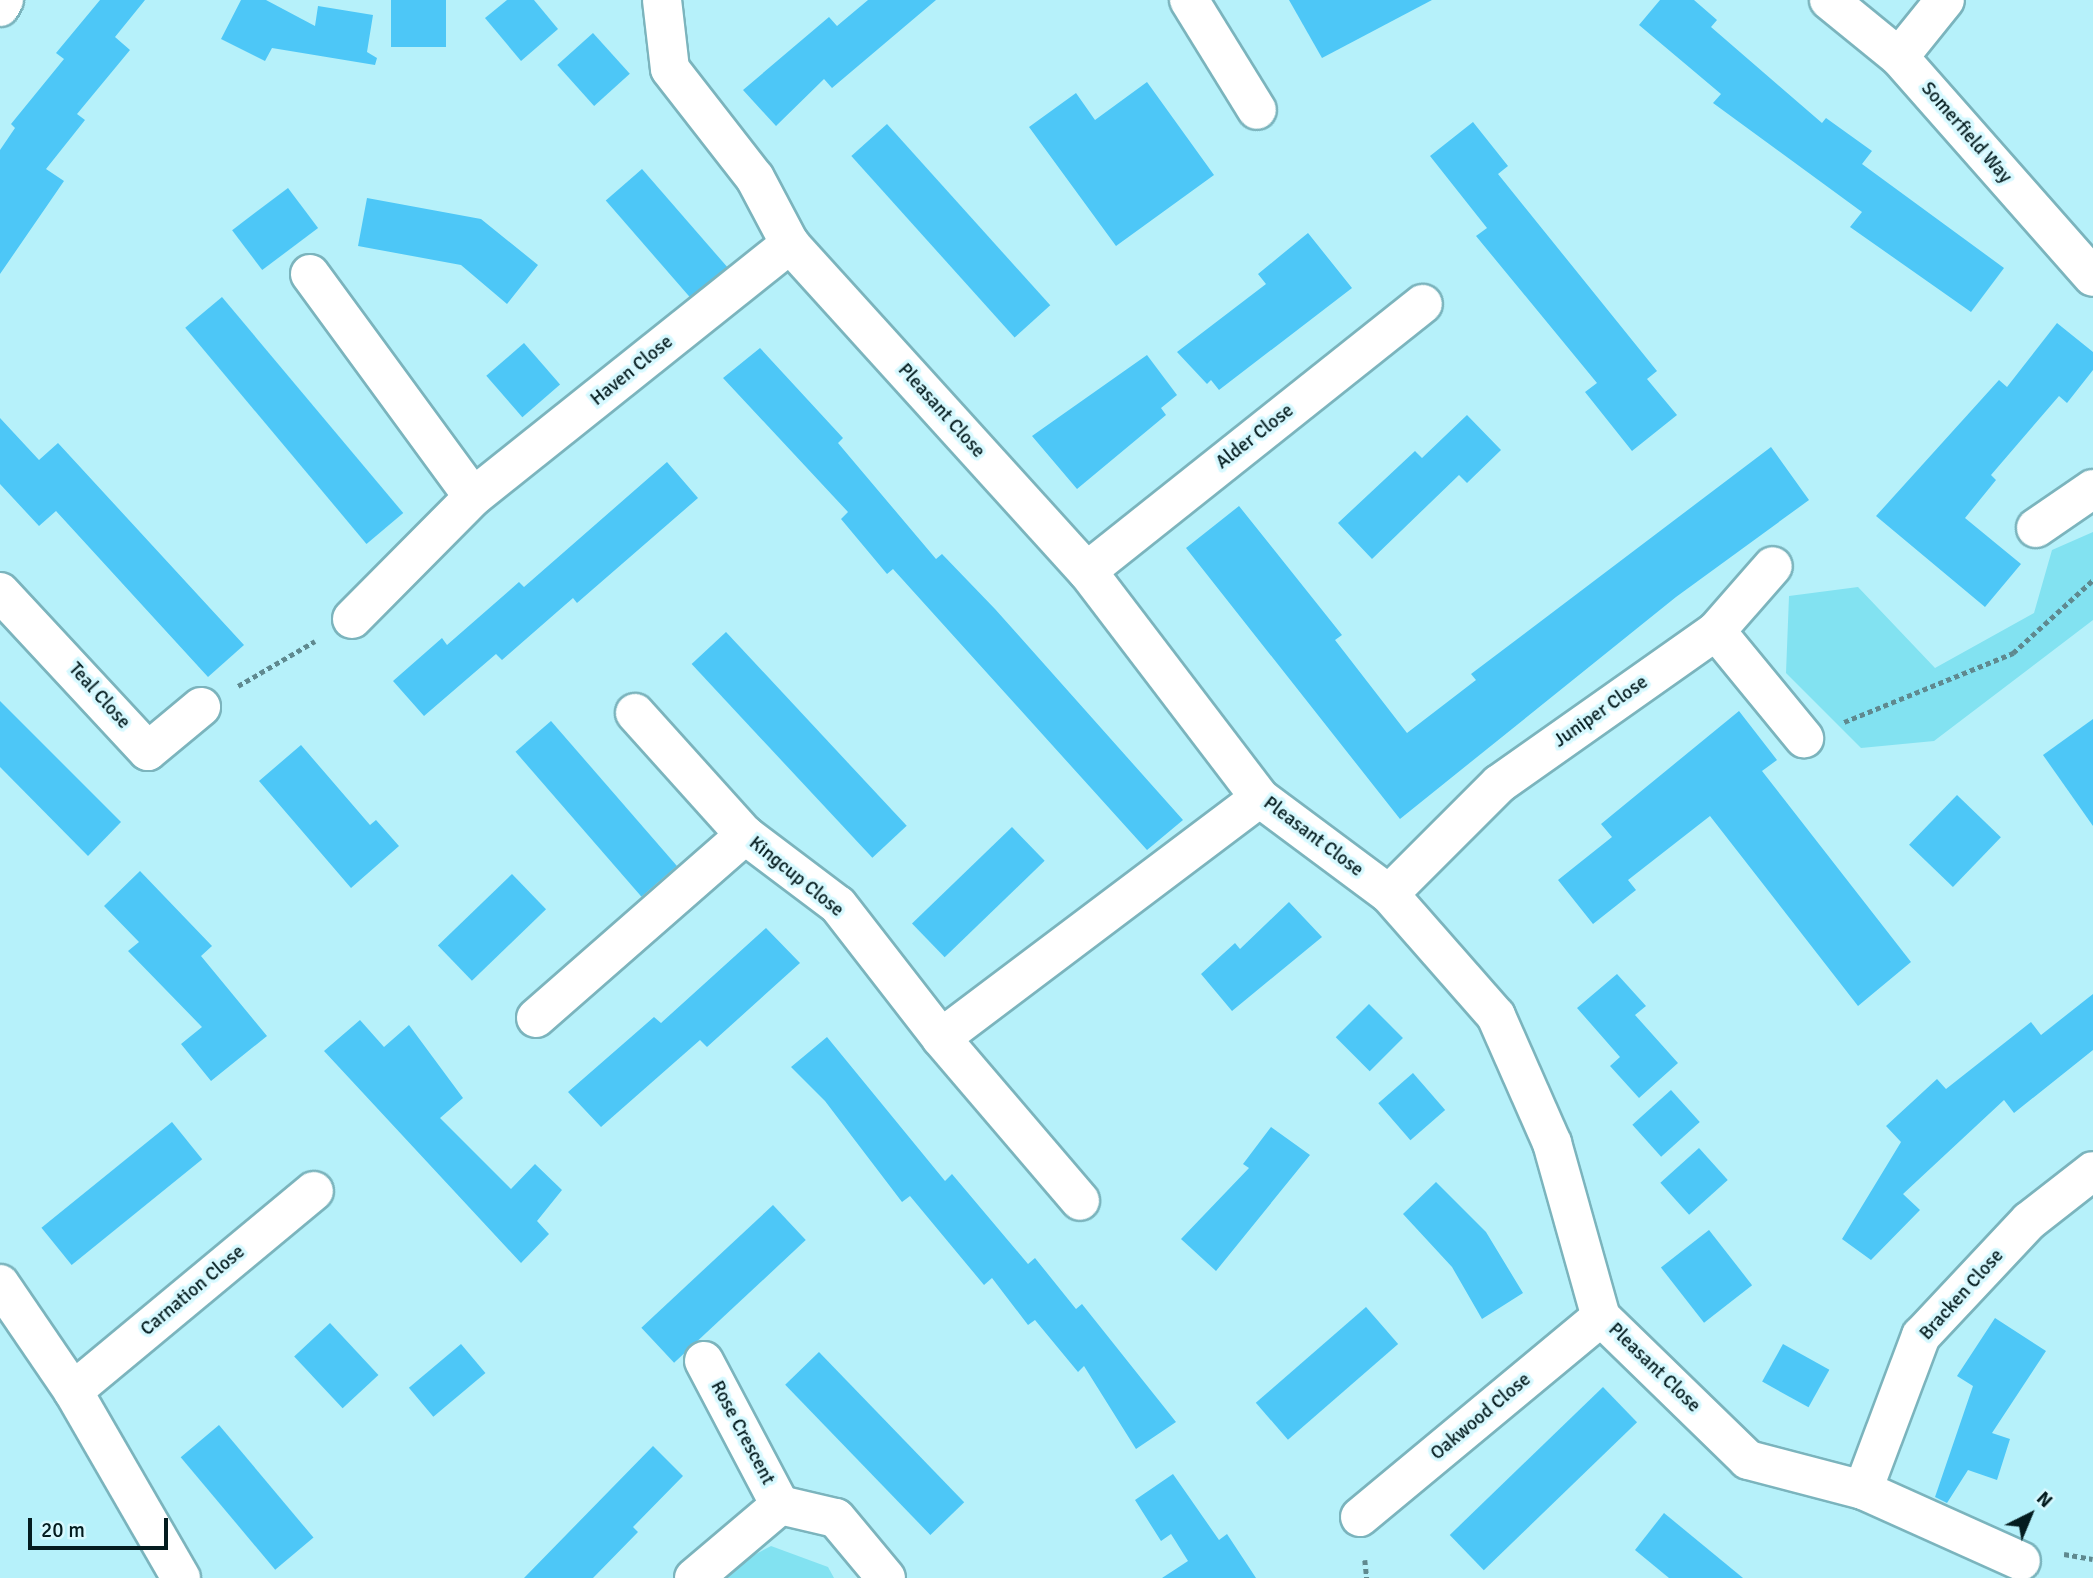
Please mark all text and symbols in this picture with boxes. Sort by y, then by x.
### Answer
street label: Somerfield Way [1916,78,2016,188]
street label: Haven Close [586,331,678,411]
street label: Pleasant Close [893,359,989,463]
street label: Alder Close [1212,400,1298,474]
street label: Teal Close [63,658,135,734]
street label: Juniper Close [1550,671,1652,753]
street label: Pleasant Close [1259,792,1367,882]
street label: Kingcup Close [744,832,848,922]
street label: Carnation Close [136,1241,250,1341]
street label: Bracken Close [1915,1245,2009,1345]
street label: Pleasant Close [1603,1318,1705,1418]
street label: Oakwood Close [1426,1369,1536,1465]
street label: Rose Crescent [705,1377,779,1489]
north arrow [1995,1480,2065,1550]
text: N [2031,1486,2057,1513]
scale bar [32,1504,172,1548]
text: 20 m [41,1517,85,1543]

